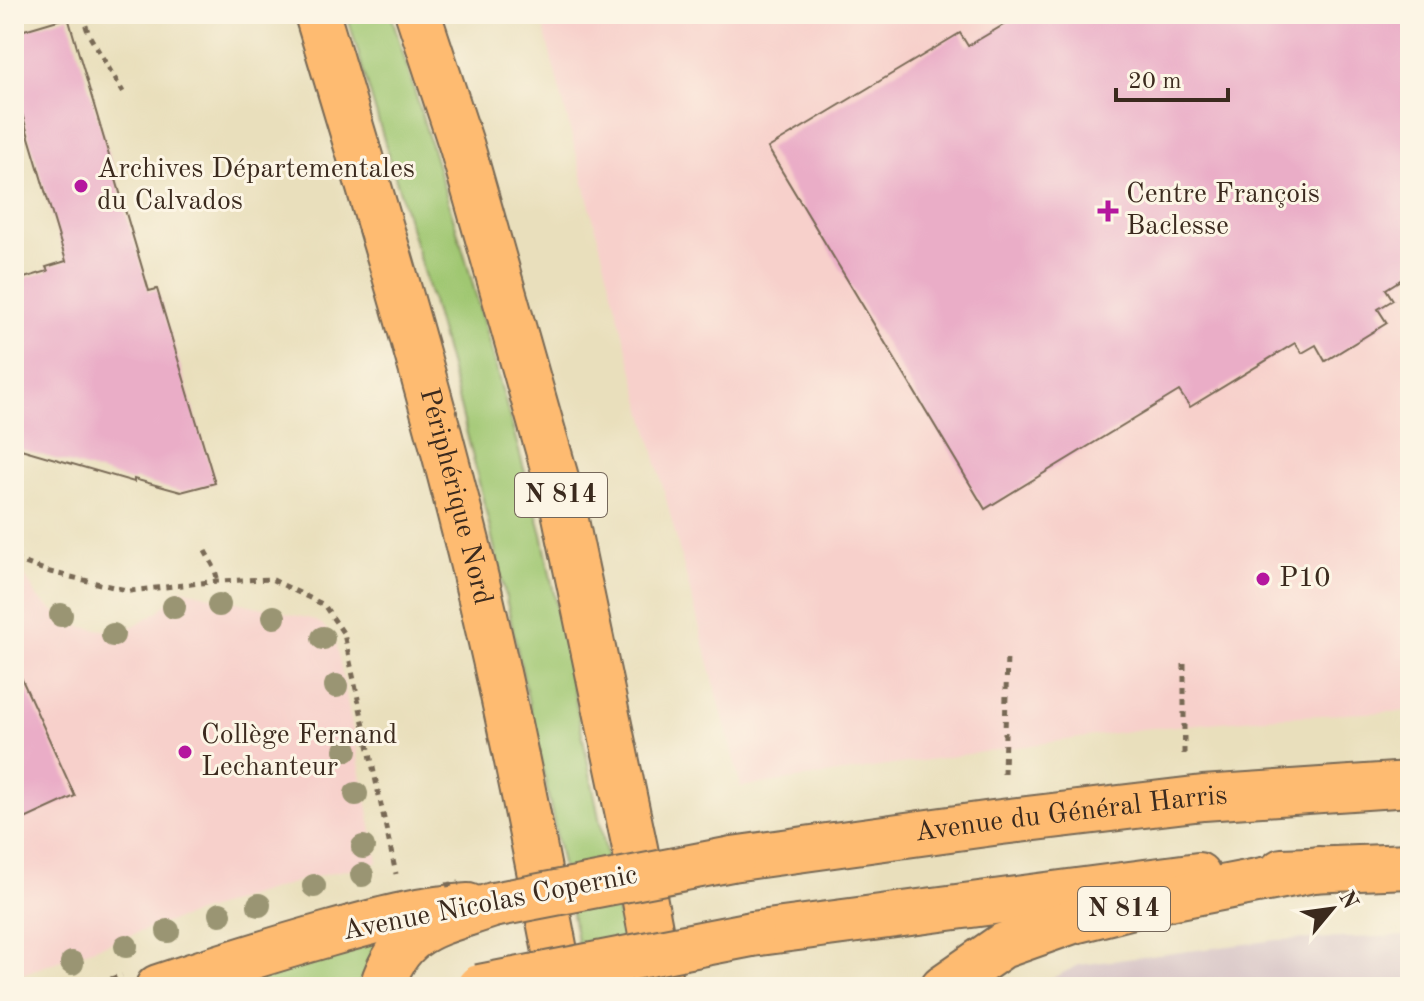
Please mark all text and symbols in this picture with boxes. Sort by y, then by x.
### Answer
scale bar [1116,52,1228,102]
text: 20 m [1128,70,1182,94]
place label: Archives Départementales du Calvados [97,156,415,216]
marker: Archives Départementales du Calvados [72,177,90,195]
place label: Centre François Baclesse [1126,181,1320,241]
marker: Centre François Baclesse [1097,200,1119,222]
street label: Périphérique Nord [413,385,496,608]
road number: N 814 [515,473,607,517]
place label: P10 [1279,565,1331,593]
marker: P10 [1254,570,1272,588]
place label: Collège Fernand Lechanteur [201,722,397,782]
marker: Collège Fernand Lechanteur [176,743,194,761]
street label: Avenue du Général Harris [913,782,1228,848]
street label: Avenue Nicolas Copernic [340,862,640,946]
north arrow [1292,869,1372,949]
road number: N 814 [1078,887,1170,931]
text: N [1334,888,1362,913]

